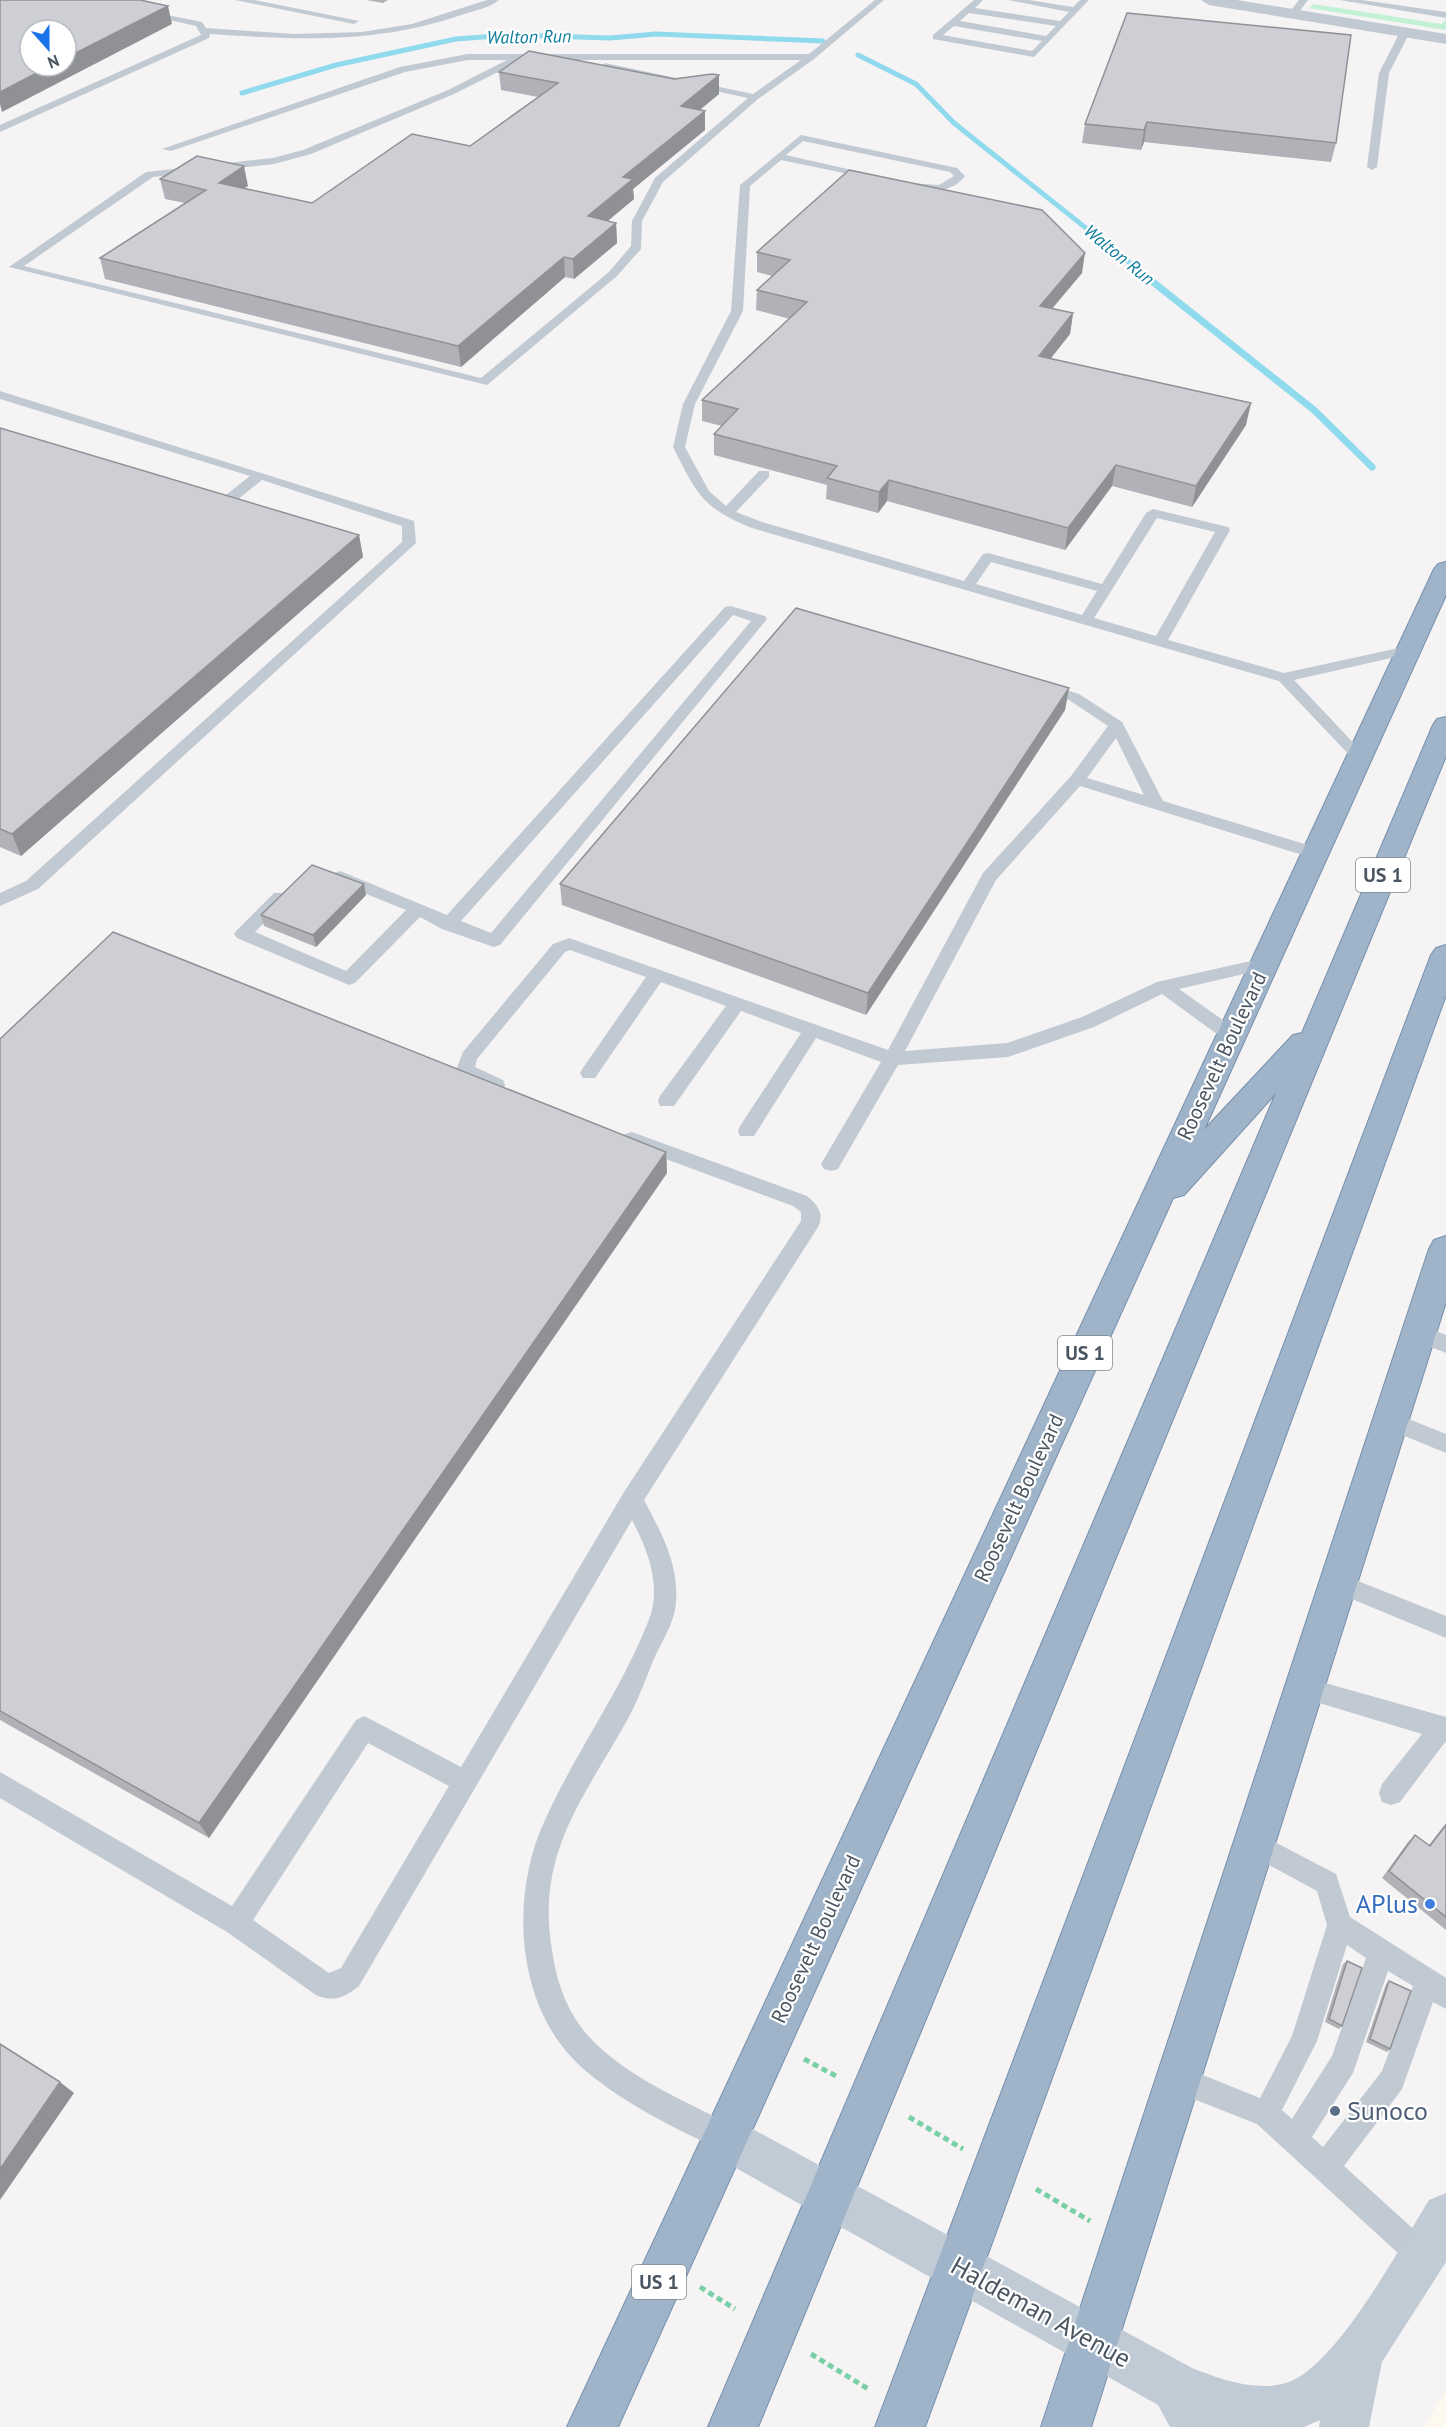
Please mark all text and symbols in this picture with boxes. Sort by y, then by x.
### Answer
north arrow [18,18,78,78]
water label: Walton Run [487,24,571,49]
text: N [45,51,62,73]
water label: Walton Run [1079,219,1159,290]
road number: US 1 [1356,858,1410,892]
street label: Roosevelt Boulevard [1171,967,1272,1144]
road number: US 1 [1058,1336,1112,1370]
street label: Roosevelt Boulevard [968,1409,1069,1586]
street label: Roosevelt Boulevard [765,1850,866,2027]
place label: APlus [1356,1887,1418,1920]
marker: APlus [1423,1897,1437,1911]
place label: Sunoco [1347,2094,1428,2127]
marker: Sunoco [1328,2104,1342,2118]
street label: Haldeman Avenue [945,2248,1137,2375]
road number: US 1 [632,2265,686,2299]

